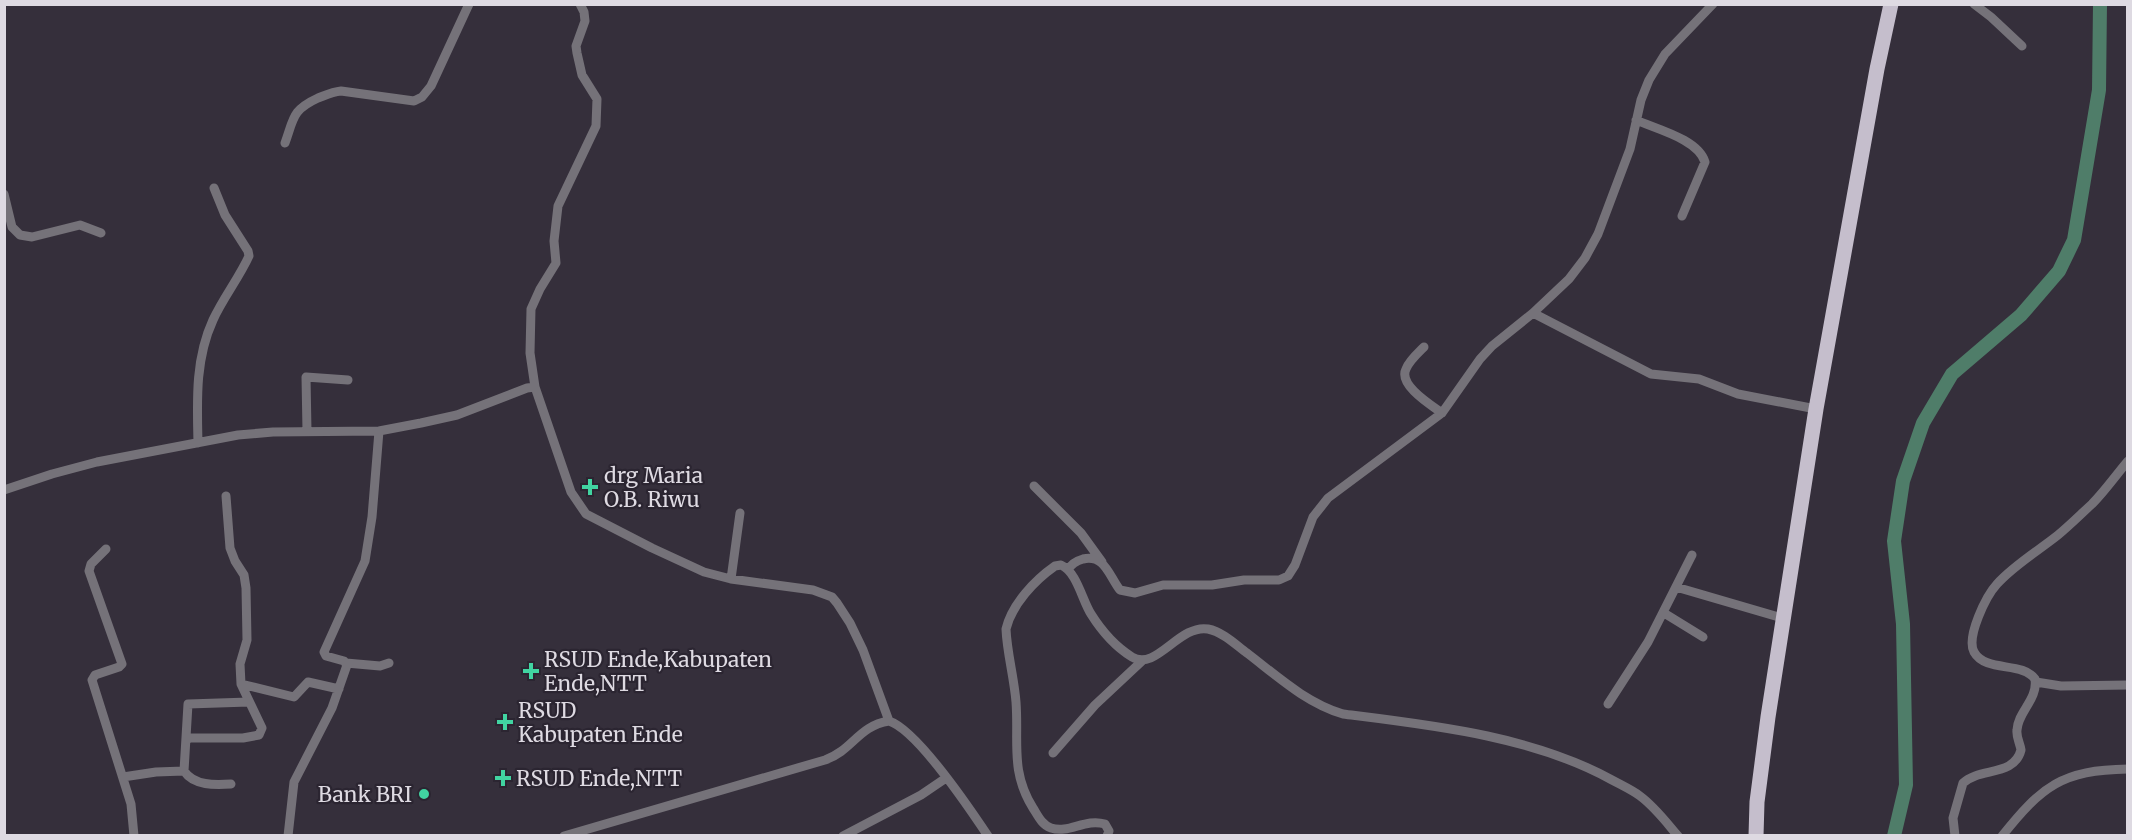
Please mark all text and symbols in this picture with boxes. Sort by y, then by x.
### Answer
place label: drg Maria O.B. Riwu [604,462,703,513]
marker: drg Maria O.B. Riwu [581,478,599,496]
place label: RSUD Ende,Kabupaten Ende,NTT [544,646,772,697]
marker: RSUD Ende,Kabupaten Ende,NTT [522,662,540,680]
place label: RSUD Kabupaten Ende [518,697,683,748]
marker: RSUD Kabupaten Ende [496,713,514,731]
place label: RSUD Ende,NTT [516,765,683,792]
marker: RSUD Ende,NTT [494,769,512,787]
place label: Bank BRI [318,781,412,808]
marker: Bank BRI [417,787,431,801]

